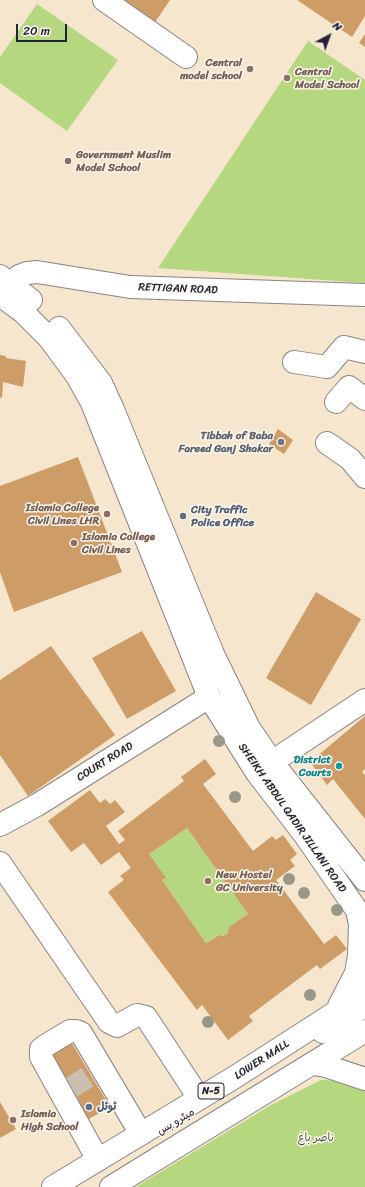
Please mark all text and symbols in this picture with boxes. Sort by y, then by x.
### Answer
scale bar [18,16,69,42]
north arrow [309,16,349,56]
text: N [328,17,346,36]
text: 20 m [23,20,50,42]
place label: Central model school [180,56,242,82]
marker: Central model school [245,64,255,74]
place label: Central Model School [295,65,359,91]
marker: Central Model School [282,73,292,83]
place label: Government Muslim Model School [76,148,171,174]
marker: Government Muslim Model School [63,156,73,166]
street label: RETTIGAN ROAD [138,281,218,297]
place label: Tibbah of Baba Fareed Ganj Shakar [179,429,273,455]
marker: Tibbah of Baba Fareed Ganj Shakar [276,437,286,447]
place label: Islamia College Civil Lines LHR [26,501,99,527]
place label: City Traffic Police Office [191,503,254,529]
marker: Islamia College Civil Lines LHR [102,509,112,519]
marker: City Traffic Police Office [178,511,188,521]
place label: Islamia College Civil Lines [82,530,155,556]
marker: Islamia College Civil Lines [69,538,79,548]
street label: COURT ROAD [74,740,136,784]
street label: SHEIKH ABDUL QADIR JILLANI ROAD [235,741,349,895]
place label: District Courts [294,753,331,779]
marker: District Courts [334,761,344,771]
place label: New Hostel GC University [216,868,283,894]
marker: New Hostel GC University [203,876,213,886]
street label: LOWER MALL [232,1037,292,1083]
road number: N-5 [198,1083,224,1099]
place label: ٹوٹل [97,1100,116,1114]
marker: ٹوٹل [84,1102,94,1112]
street label: میٹرو بس [155,1106,197,1138]
place label: Islamia High School [21,1107,78,1133]
marker: Islamia High School [8,1115,18,1125]
park label: ناصر باغ [298,1131,334,1145]

